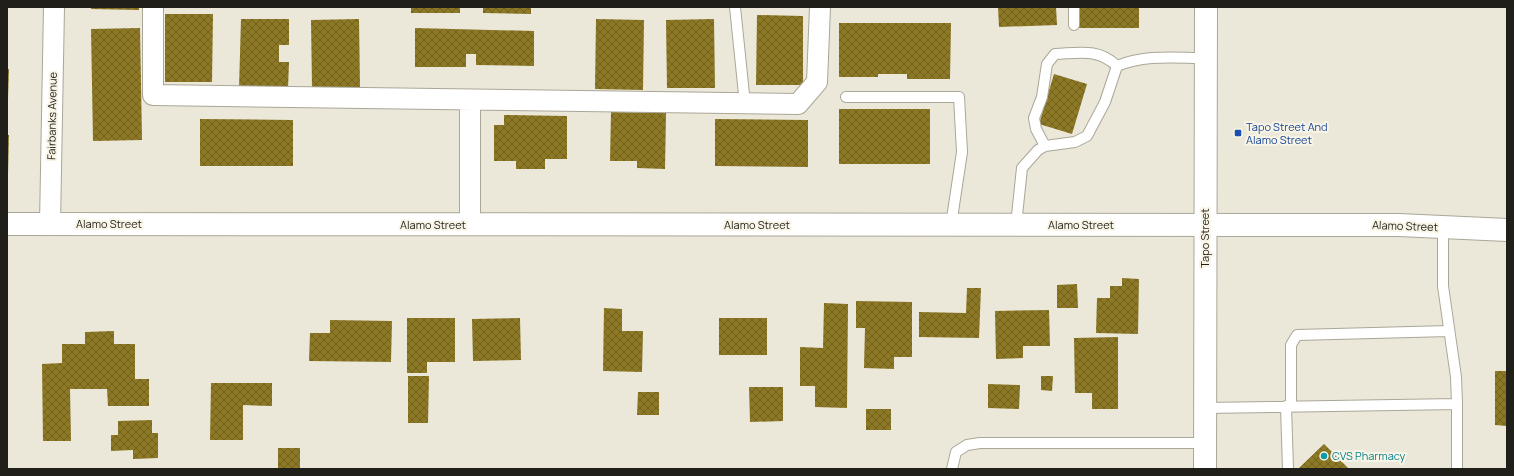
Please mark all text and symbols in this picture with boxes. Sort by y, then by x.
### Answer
street label: Fairbanks Avenue [43,71,60,160]
place label: Tapo Street And Alamo Street [1246,119,1328,147]
marker: Tapo Street And Alamo Street [1233,128,1243,138]
street label: Tapo Street [1197,208,1212,268]
street label: Alamo Street [76,216,142,231]
street label: Alamo Street [400,217,466,232]
street label: Alamo Street [724,217,790,232]
street label: Alamo Street [1048,217,1114,232]
street label: Alamo Street [1372,217,1438,234]
place label: CVS Pharmacy [1332,448,1406,463]
marker: CVS Pharmacy [1319,451,1329,461]

